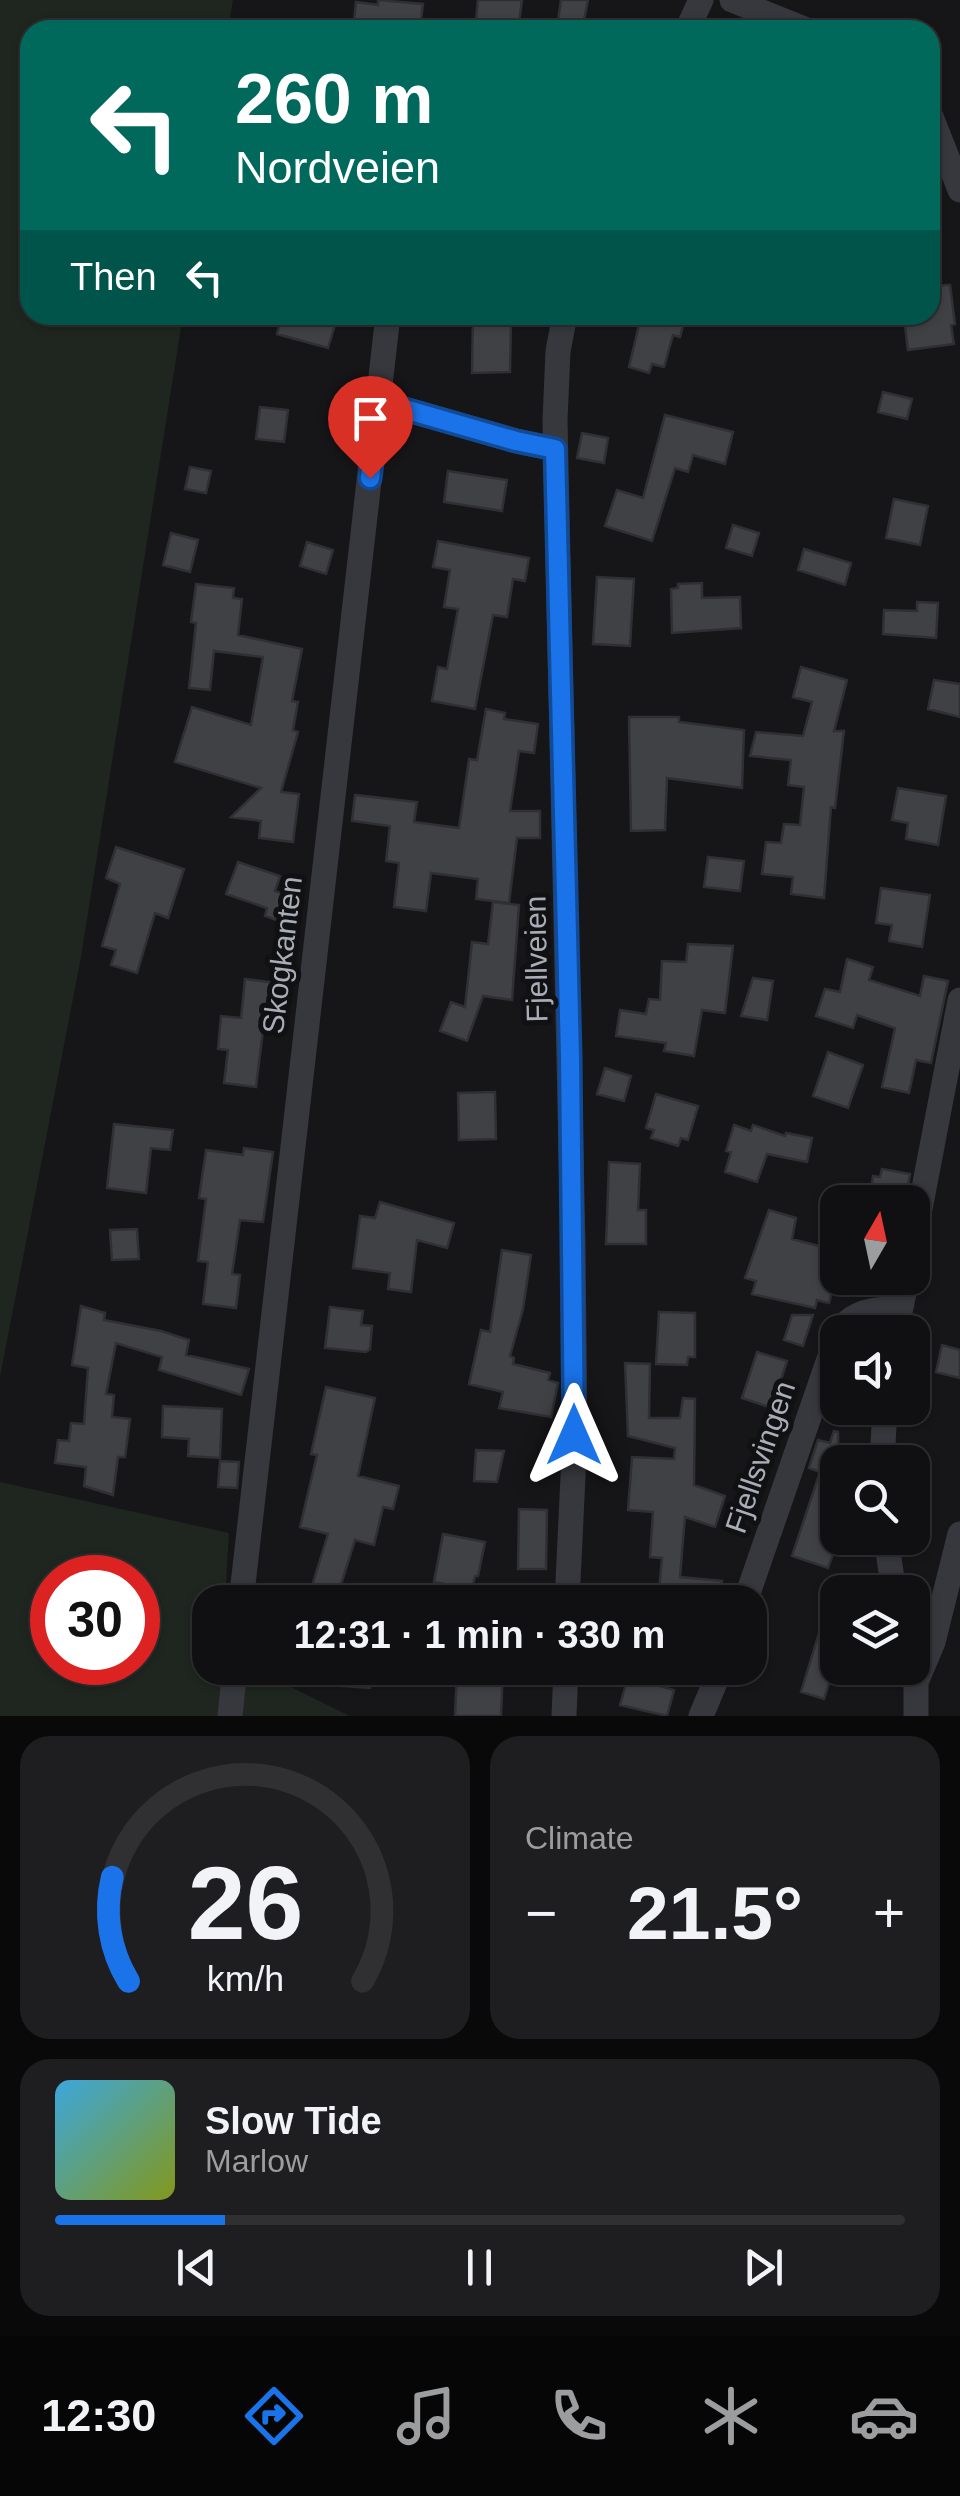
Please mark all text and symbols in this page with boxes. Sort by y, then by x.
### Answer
icon: left [70,60,200,190]
text: 260 m [235,60,433,138]
text: Nordveien [235,142,440,193]
icon: left [177,250,232,305]
text: Then [70,256,157,298]
pin [328,376,413,479]
icon: arrive [343,391,398,446]
street label: Skogkanten [256,874,308,1036]
street label: Fjellveien [518,895,554,1023]
north arrow [820,1185,930,1295]
map controls [820,1185,930,1685]
button: sound [820,1315,930,1425]
street label: Fjellsvingen [719,1377,801,1537]
position arrow [522,1383,626,1487]
button: search [820,1445,930,1555]
speed limit sign: 30 [30,1555,160,1685]
button: layers [820,1575,930,1685]
text: 12:31 · 1 min · 330 m [294,1614,665,1656]
text: Climate [525,1820,633,1856]
text: 26 [187,1845,303,1961]
text: 21.5° [627,1871,803,1955]
text: − [525,1882,557,1944]
text: + [873,1882,905,1944]
text: km/h [206,1959,284,1999]
text: Slow Tide [205,2100,382,2142]
text: Marlow [205,2143,308,2179]
icon: previous [169,2240,224,2295]
icon: pause [452,2240,507,2295]
icon: next [736,2240,791,2295]
icon: directions [239,2381,309,2451]
icon: music [391,2381,461,2451]
icon: phone [544,2381,614,2451]
icon: climate [696,2381,766,2451]
icon: car [849,2381,919,2451]
text: 12:30 [41,2390,156,2441]

